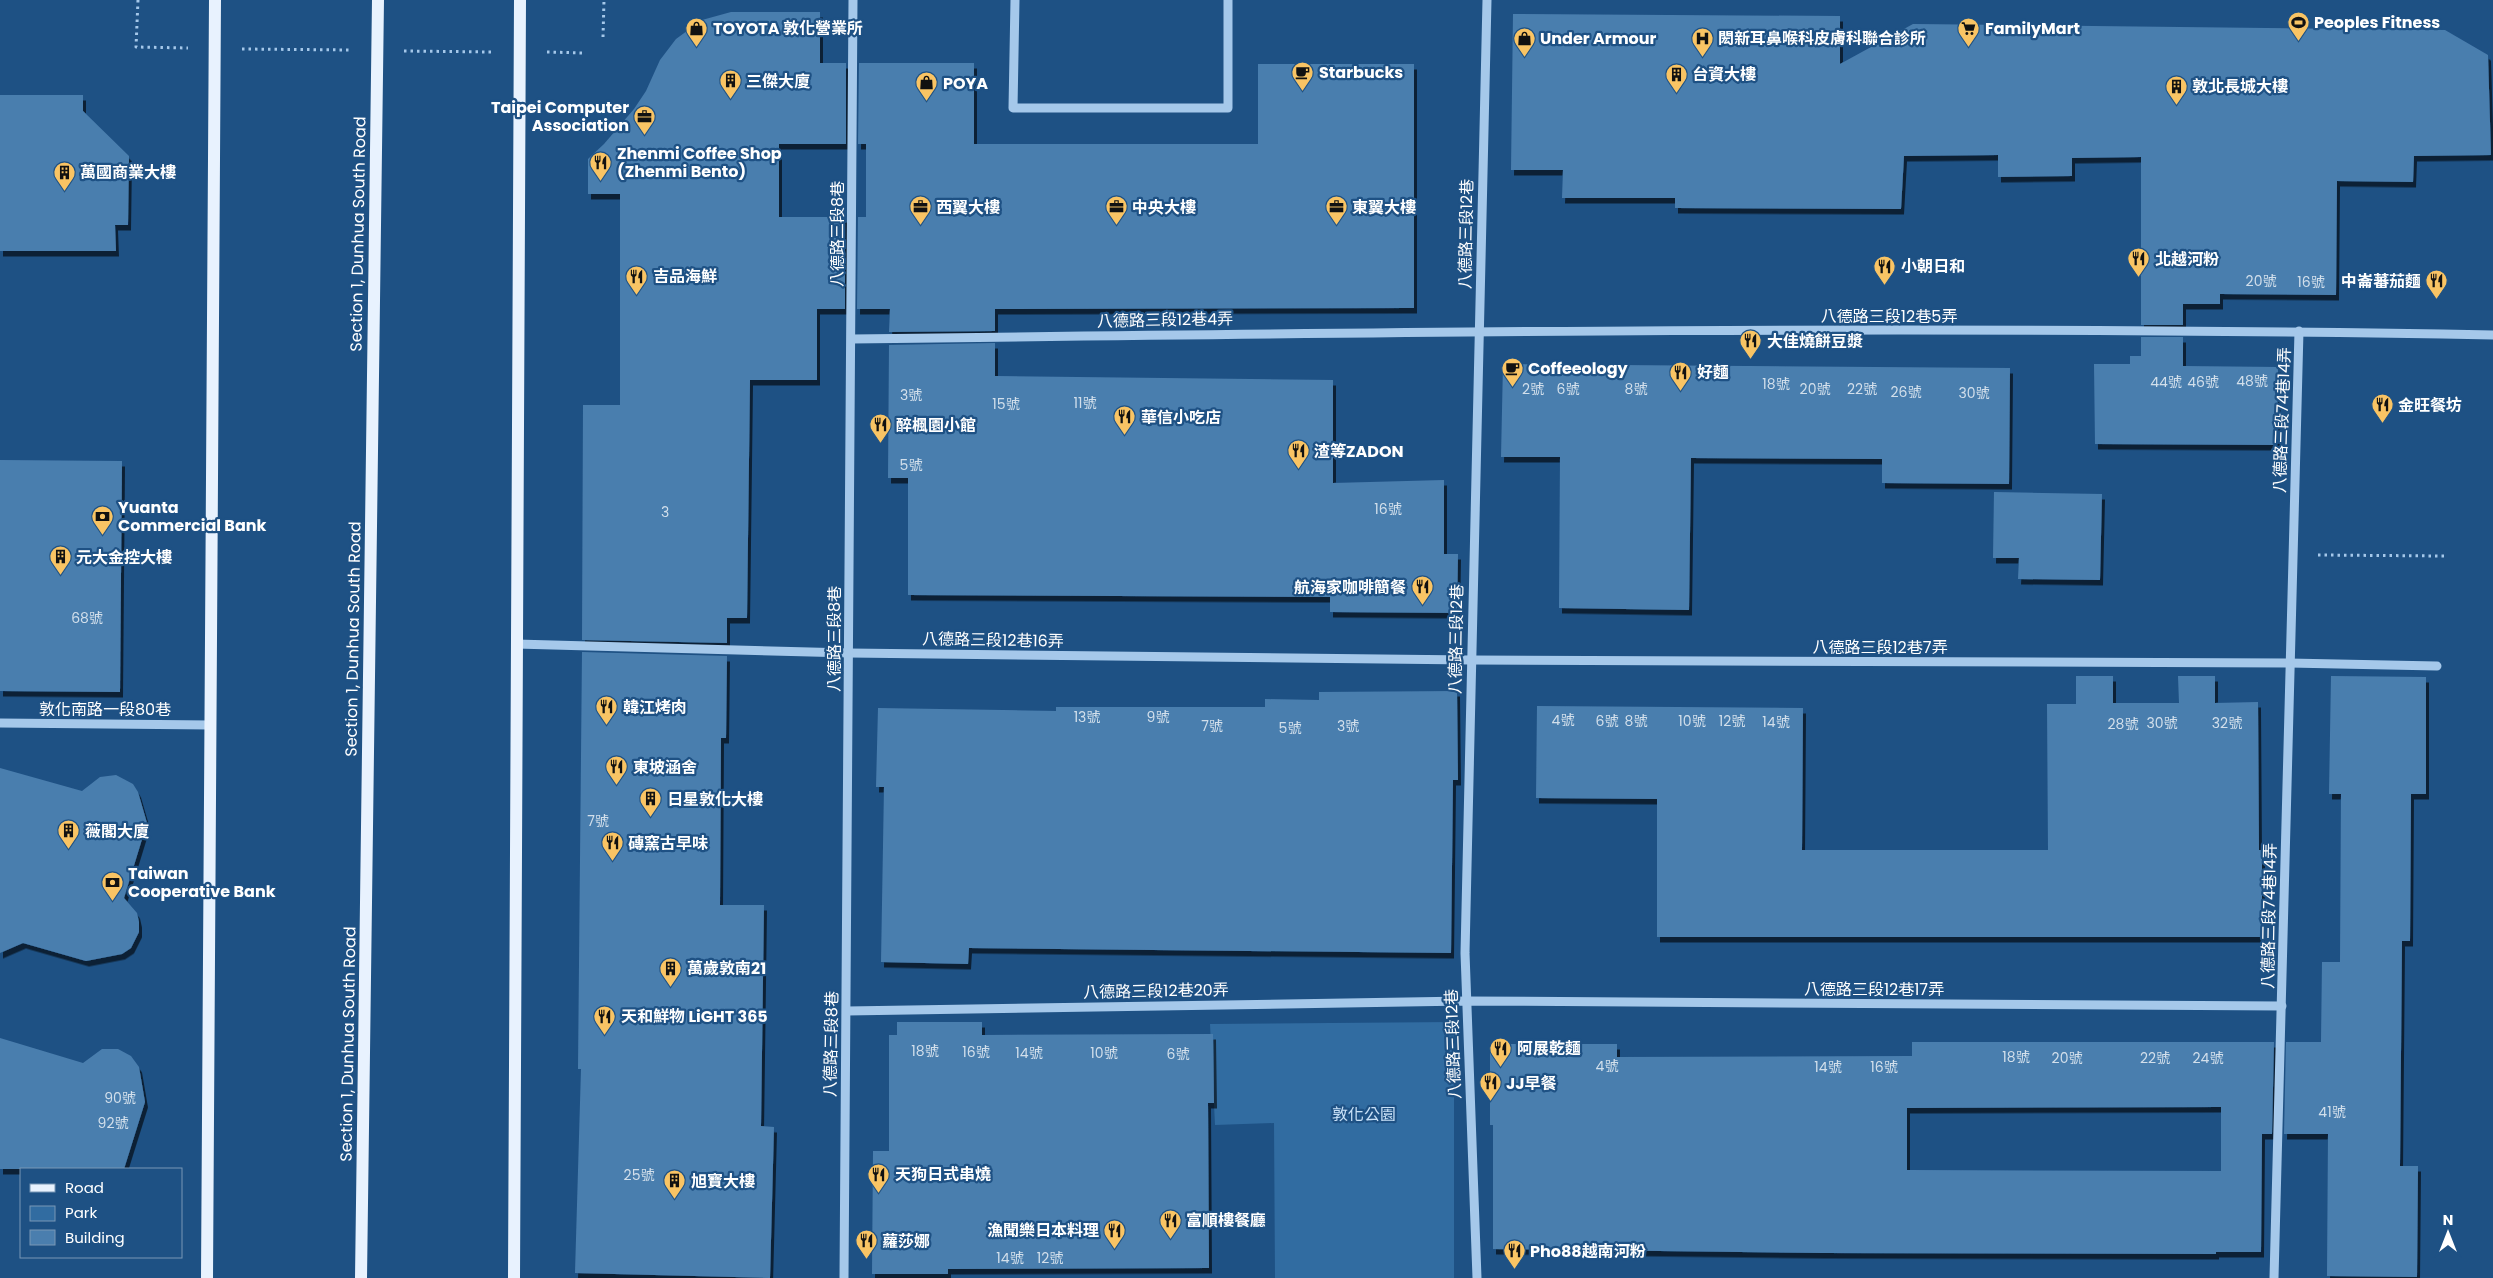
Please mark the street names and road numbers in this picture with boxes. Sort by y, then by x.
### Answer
street label: Section 1, Dunhua South Road [344,116,372,352]
street label: 八德路三段12巷 [1454,179,1478,289]
street label: 八德路三段8巷 [826,181,849,287]
street label: 八德路三段12巷5弄 [1821,305,1957,328]
street label: 八德路三段12巷4弄 [1097,307,1233,333]
street label: 八德路三段74巷14弄 [2268,347,2296,493]
street label: Section 1, Dunhua South Road [339,521,367,757]
street label: 八德路三段12巷 [1444,584,1468,694]
street label: 八德路三段8巷 [823,586,846,692]
street label: 八德路三段12巷16弄 [922,627,1064,653]
street label: 八德路三段12巷7弄 [1812,636,1948,659]
street label: 敦化南路一段80巷 [39,698,171,721]
street label: 八德路三段74巷14弄 [2256,843,2282,989]
street label: Section 1, Dunhua South Road [334,926,362,1162]
street label: 八德路三段12巷20弄 [1083,978,1229,1004]
street label: 八德路三段12巷17弄 [1804,978,1944,1001]
street label: 八德路三段12巷 [1440,988,1466,1100]
street label: 八德路三段8巷 [819,991,843,1097]

